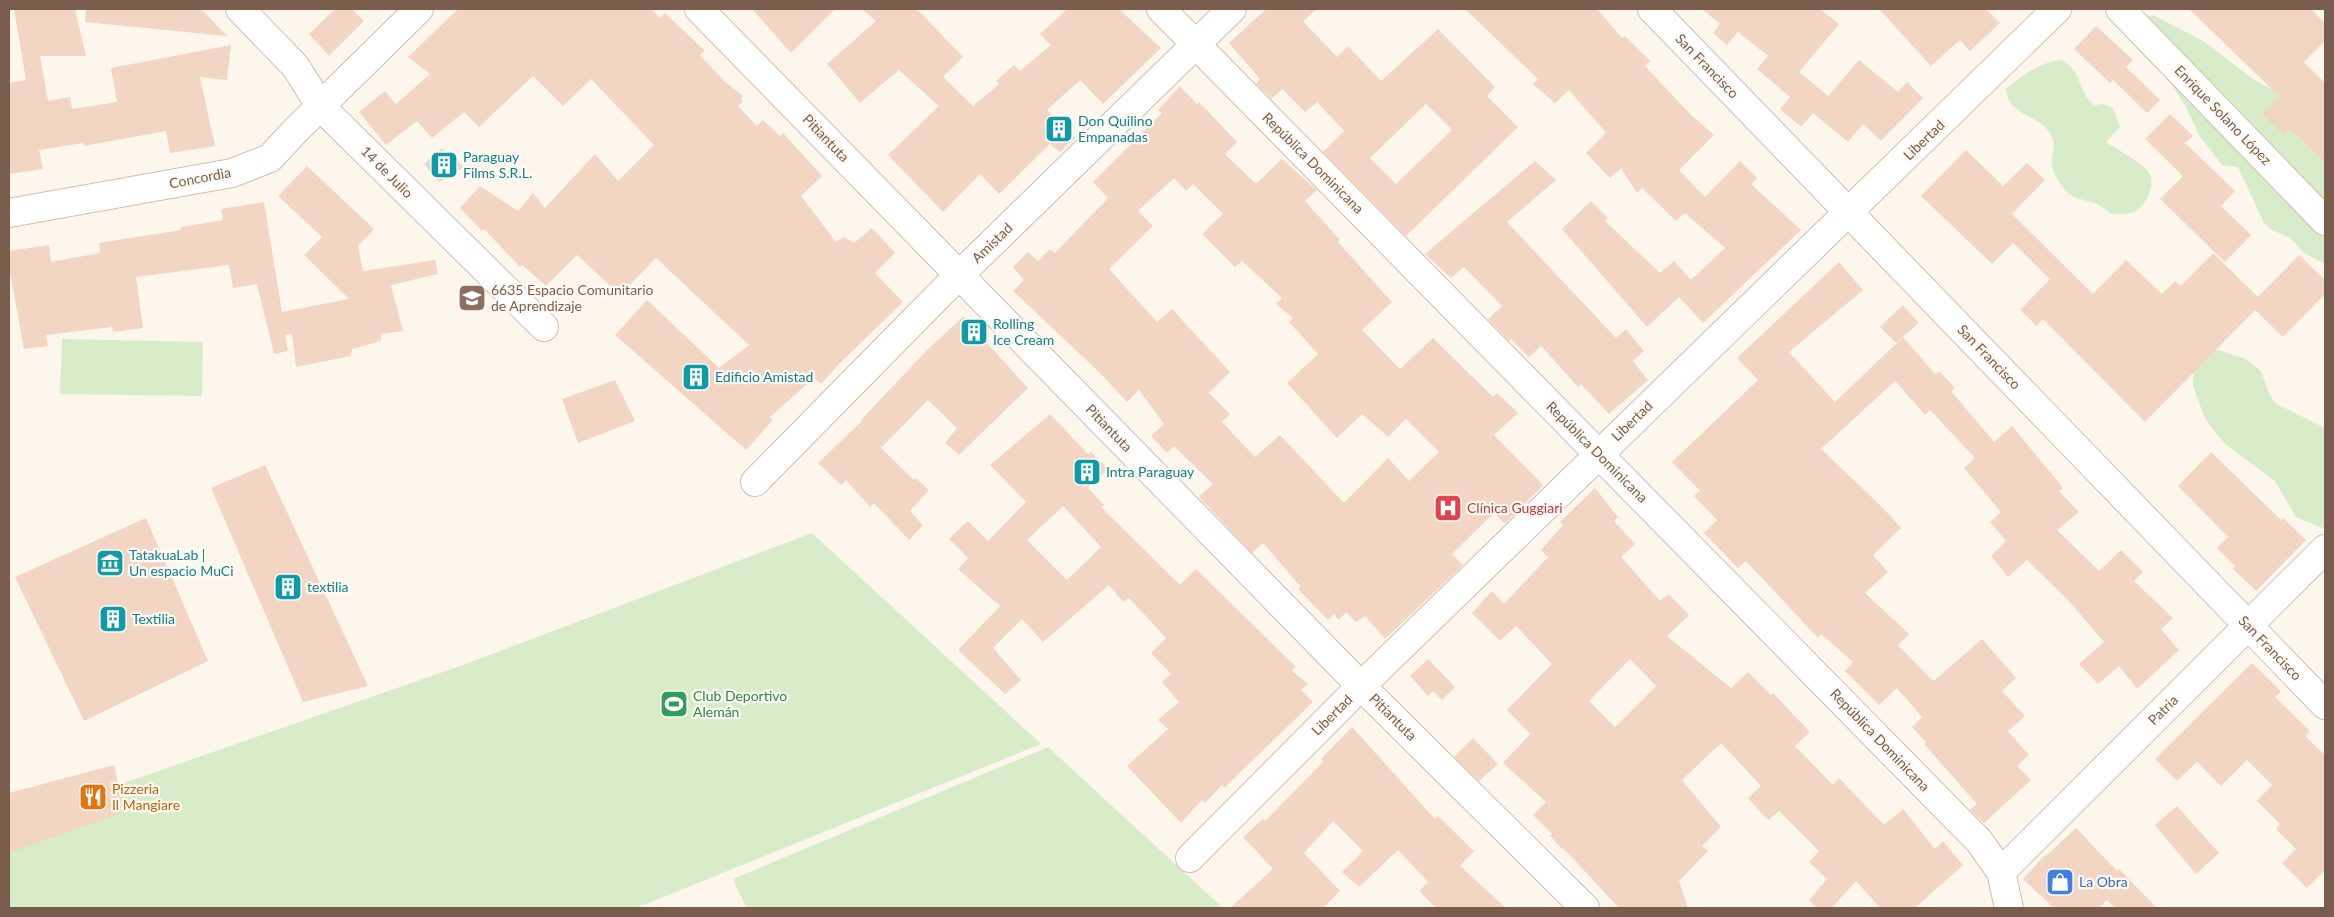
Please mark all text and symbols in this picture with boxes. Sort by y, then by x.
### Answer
street label: San Francisco [1672,30,1743,102]
street label: Enrique Solano López [2171,61,2275,168]
street label: República Dominicana [1259,109,1367,217]
street label: Pitiantuta [799,110,853,165]
place label: Don Quilino Empanadas [1078,112,1153,145]
building icon: Don Quilino Empanadas [1044,114,1074,144]
street label: Libertad [1900,116,1948,163]
street label: 14 de Julio [358,142,417,201]
place label: Paraguay Films S.R.L. [463,148,532,181]
building icon: Paraguay Films S.R.L. [429,150,459,180]
street label: Concordia [168,163,232,192]
street label: Amistad [968,219,1016,266]
place label: 6635 Espacio Comunitario de Aprendizaje [491,281,654,314]
school or university icon: 6635 Espacio Comunitario de Aprendizaje [457,283,487,313]
place label: Rolling Ice Cream [993,315,1054,348]
building icon: Rolling Ice Cream [959,317,989,347]
street label: San Francisco [1954,321,2025,393]
building icon: Edificio Amistad [681,362,711,392]
place label: Edificio Amistad [715,368,813,385]
street label: Libertad [1608,397,1656,444]
street label: República Dominicana [1543,398,1651,506]
street label: Pitiantuta [1082,400,1136,455]
building icon: Intra Paraguay [1072,457,1102,487]
place label: Intra Paraguay [1106,463,1195,480]
hospital icon: Clínica Guggiari [1433,493,1463,523]
place label: Clínica Guggiari [1467,499,1563,516]
place label: TatakuaLab | Un espacio MuCi [129,546,234,579]
museum icon: TatakuaLab | Un espacio MuCi [95,548,125,578]
building icon: textilia [273,572,303,602]
place label: textilia [307,578,349,595]
building icon: Textilia [98,604,128,634]
place label: Textilia [132,610,175,627]
street label: San Francisco [2235,612,2306,684]
street label: República Dominicana [1827,685,1934,795]
place label: Club Deportivo Alemán [693,687,787,720]
sports icon: Club Deportivo Alemán [659,689,689,719]
street label: Pitiantuta [1366,689,1421,744]
street label: Libertad [1308,691,1356,739]
street label: Patria [2144,691,2181,728]
place label: Pizzeria Il Mangiare [112,780,180,813]
restaurant icon: Pizzeria Il Mangiare [78,782,108,812]
shop icon: La Obra [2045,867,2075,897]
place label: La Obra [2079,873,2128,890]

